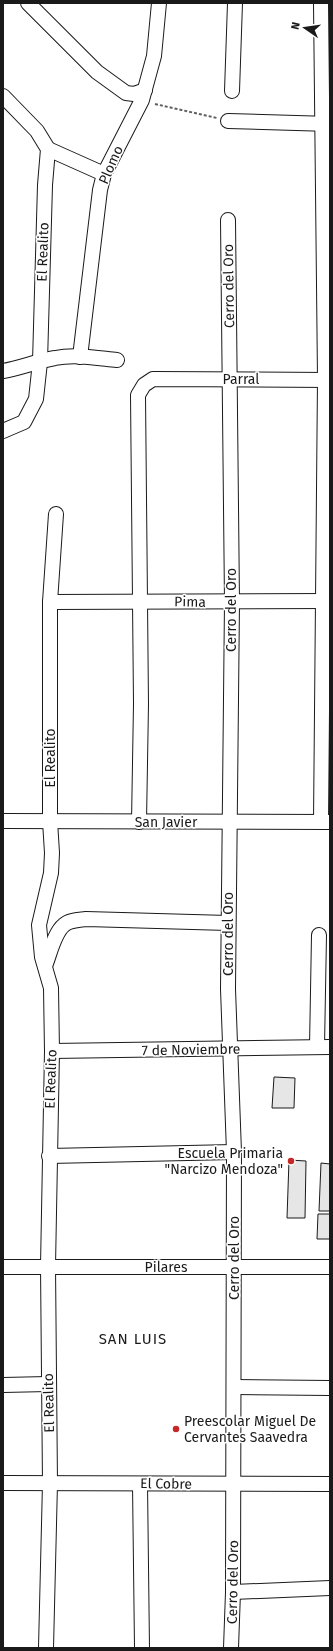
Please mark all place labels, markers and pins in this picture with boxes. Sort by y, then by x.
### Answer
place label: Escuela Primaria "Narcizo Mendoza" [165,1145,283,1178]
marker: Escuela Primaria "Narcizo Mendoza" [286,1156,296,1166]
place label: Preescolar Miguel De Cervantes Saavedra [184,1413,316,1446]
marker: Preescolar Miguel De Cervantes Saavedra [171,1424,181,1434]

